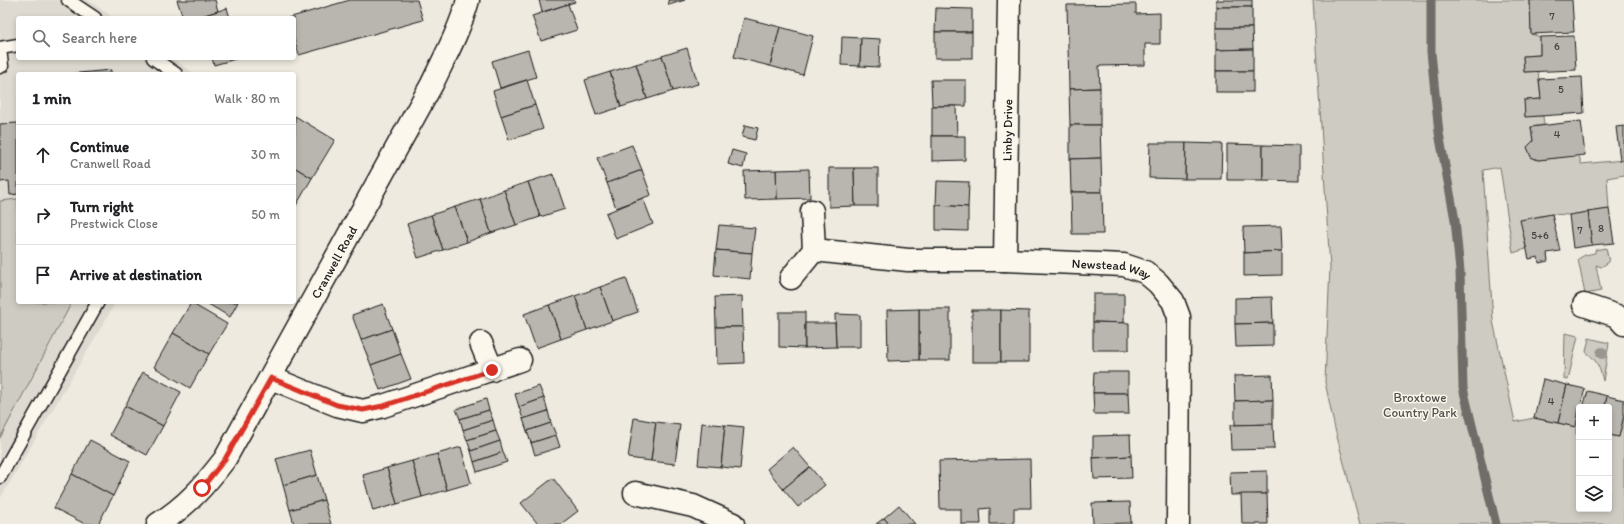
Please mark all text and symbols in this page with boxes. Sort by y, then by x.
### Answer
house number: 7 [1549,10,1555,23]
search box [16,16,296,60]
icon: search [30,27,52,49]
text: Search here [62,29,137,47]
house number: 6 [1554,40,1560,53]
house number: 5 [1558,83,1564,96]
text: 1 min [32,88,71,108]
text: Walk · 80 m [214,91,280,106]
street label: Linby Drive [999,99,1015,161]
house number: 4 [1554,128,1561,141]
text: Continue [70,138,129,156]
icon: ahead [32,144,54,166]
text: 30 m [251,147,280,162]
text: Cranwell Road [70,156,151,171]
text: Turn right [70,198,134,216]
icon: right [32,204,54,226]
text: 50 m [251,207,280,222]
text: Prestwick Close [70,216,158,231]
house number: 8 [1598,222,1604,235]
street label: Cranwell Road [308,223,360,301]
house number: 7 [1577,224,1583,237]
house number: 5+6 [1531,229,1549,242]
street label: Newstead Way [1072,255,1155,282]
icon: arrive [32,264,54,286]
text: Arrive at destination [70,266,202,284]
route end [483,361,501,379]
park label: Broxtowe Country Park [1383,390,1457,420]
house number: 4 [1548,395,1555,408]
map controls [1576,404,1612,512]
button: + [1576,404,1612,440]
button: − [1576,440,1612,476]
button: layers [1576,476,1612,512]
route start [193,479,211,497]

